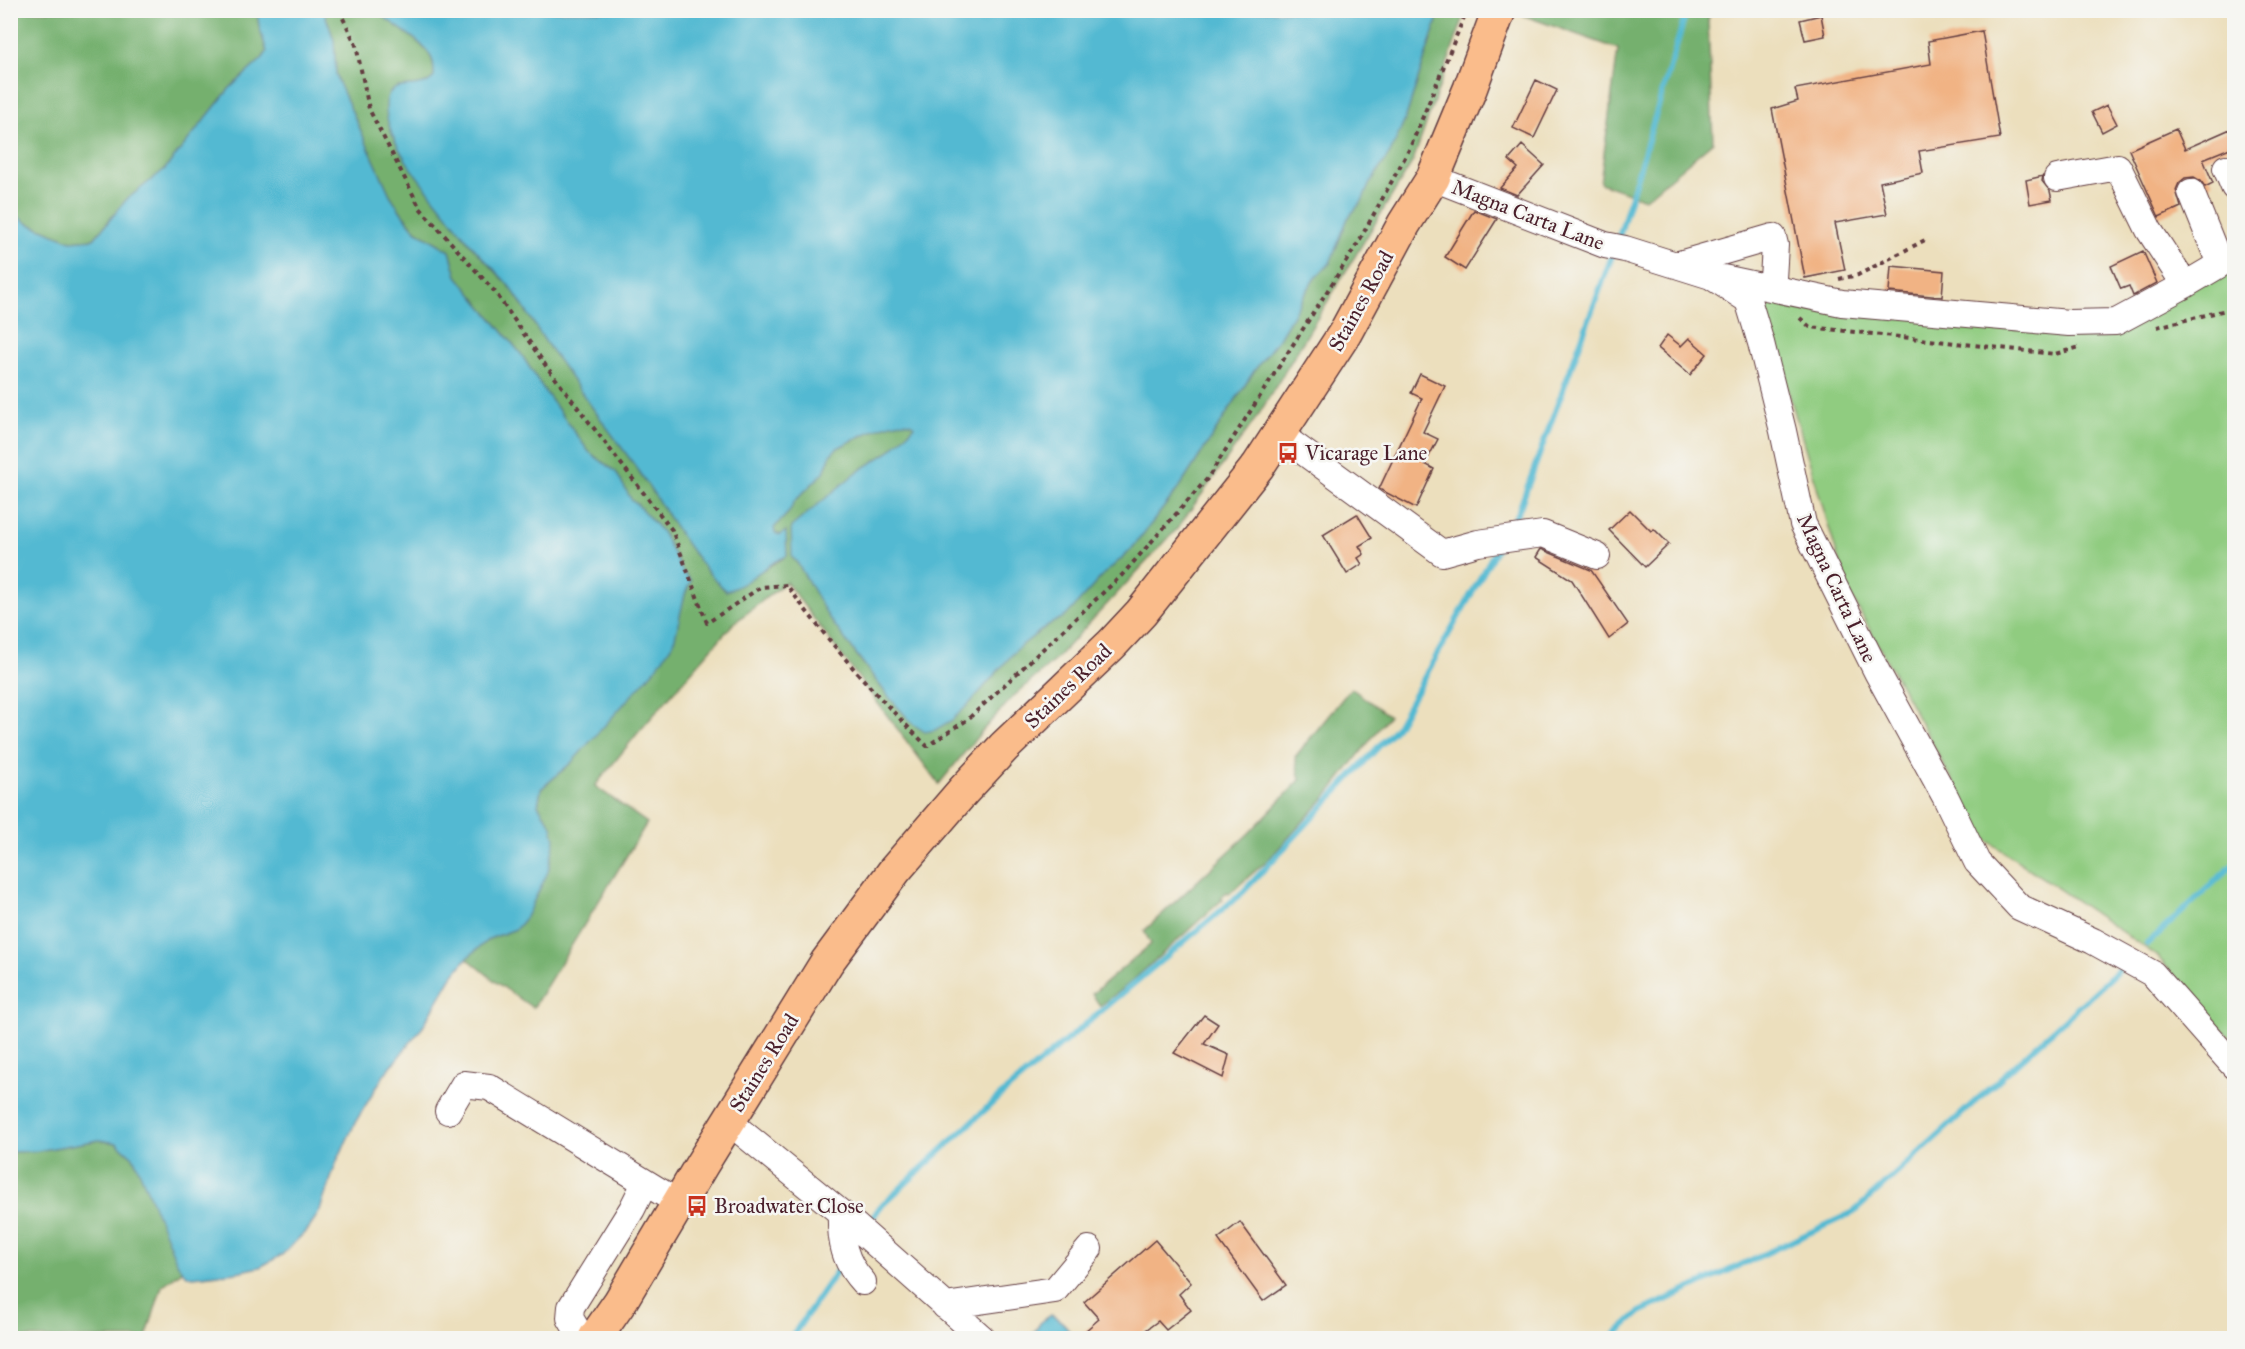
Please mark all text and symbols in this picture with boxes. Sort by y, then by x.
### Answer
street label: Magna Carta Lane [1448,174,1608,256]
street label: Staines Road [1323,246,1400,356]
place label: Vicarage Lane [1304,440,1428,466]
bus stop icon: Vicarage Lane [1276,441,1300,465]
street label: Magna Carta Lane [1791,509,1883,667]
street label: Staines Road [1019,638,1117,734]
street label: Staines Road [724,1009,805,1117]
place label: Broadwater Close [714,1193,864,1219]
bus stop icon: Broadwater Close [685,1194,709,1218]

